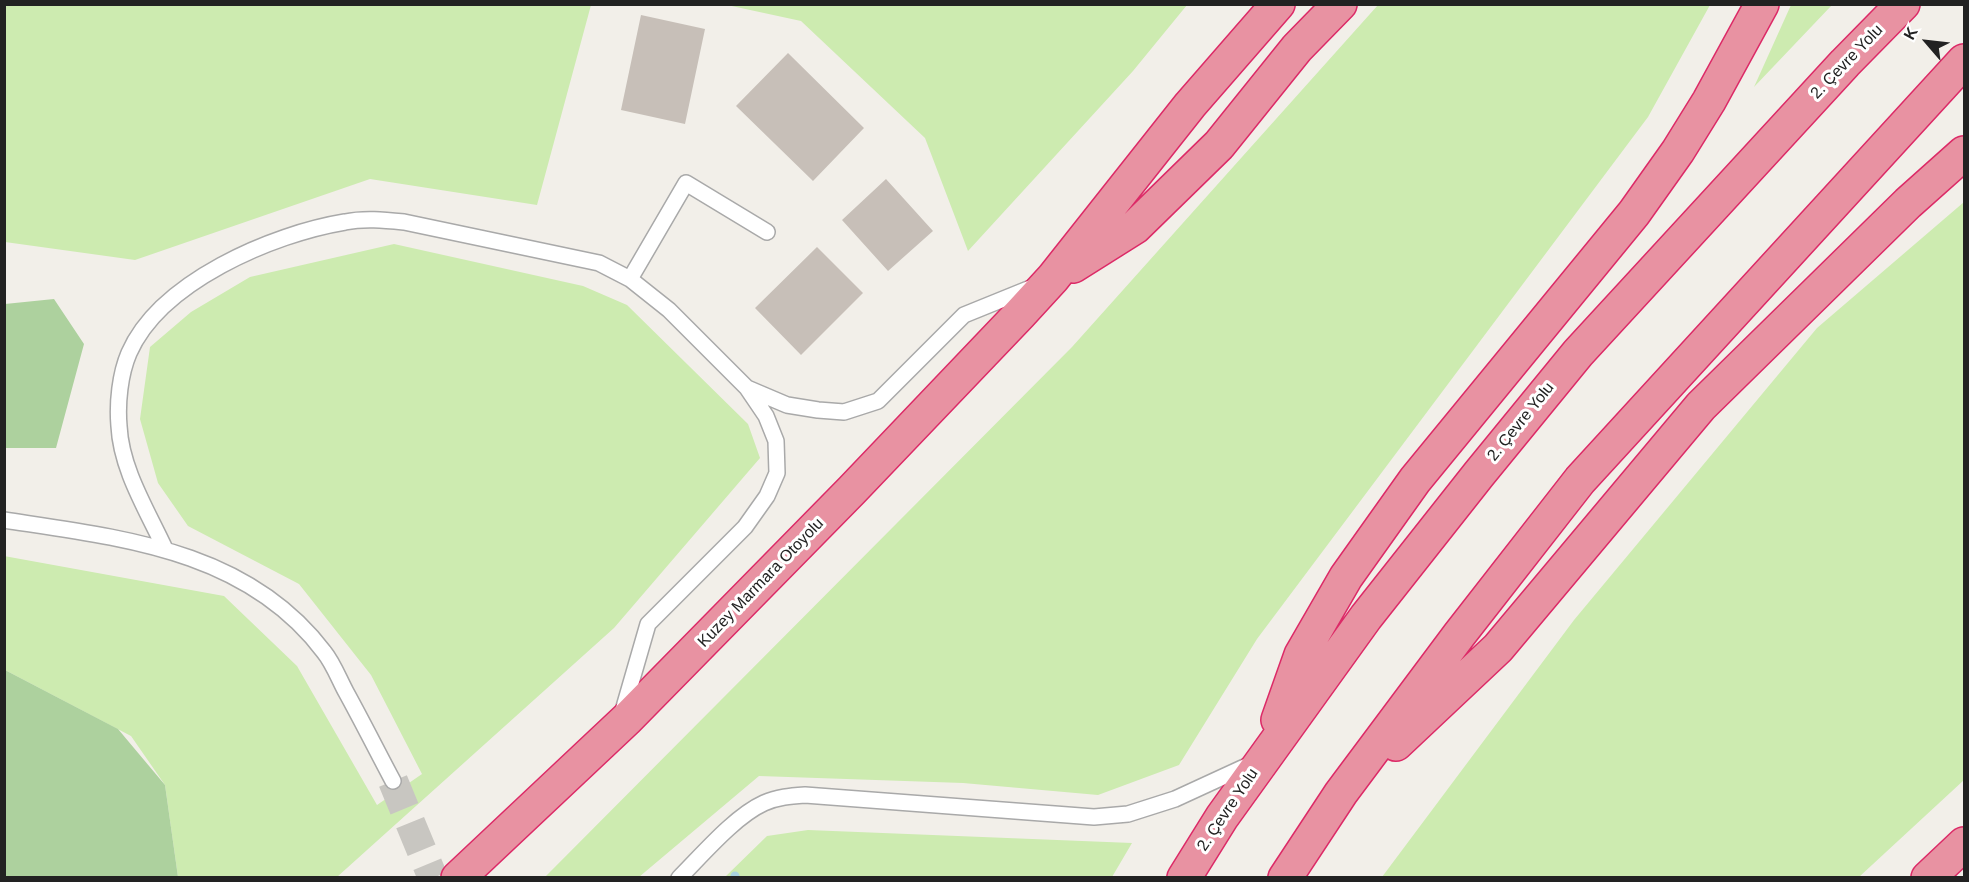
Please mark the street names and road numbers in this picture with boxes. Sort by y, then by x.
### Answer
street label: 2. Çevre Yolu [1807,21,1887,103]
street label: 2. Çevre Yolu [1483,379,1559,465]
street label: Kuzey Marmara Otoyolu [694,514,828,652]
street label: 2. Çevre Yolu [1193,765,1263,855]

